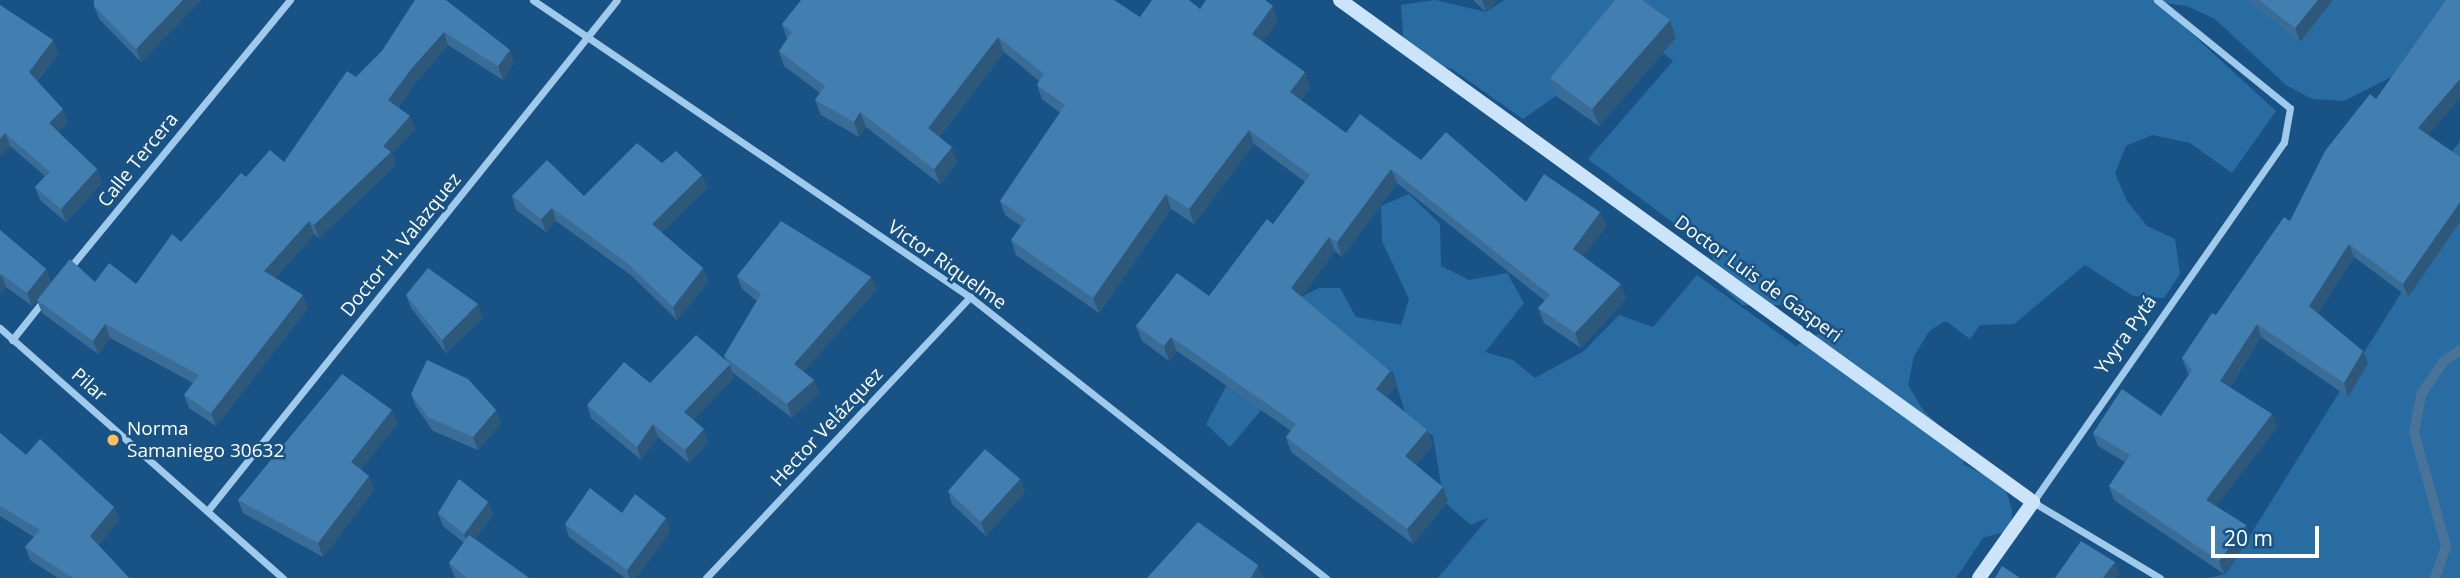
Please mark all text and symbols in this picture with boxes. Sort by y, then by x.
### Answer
street label: Calle Tercera [93,108,183,212]
street label: Doctor H. Valazquez [336,169,466,321]
street label: Doctor Luis de Gasperi [1670,211,1846,347]
street label: Victor Riquelme [883,216,1011,314]
street label: Yvyra Pytá [2091,291,2161,379]
street label: Pilar [67,363,111,407]
street label: Hector Velázquez [766,363,888,491]
place label: Norma Samaniego 30632 [127,418,284,462]
marker: Norma Samaniego 30632 [105,432,121,448]
scale bar [2215,512,2324,556]
text: 20 m [2224,524,2273,552]

